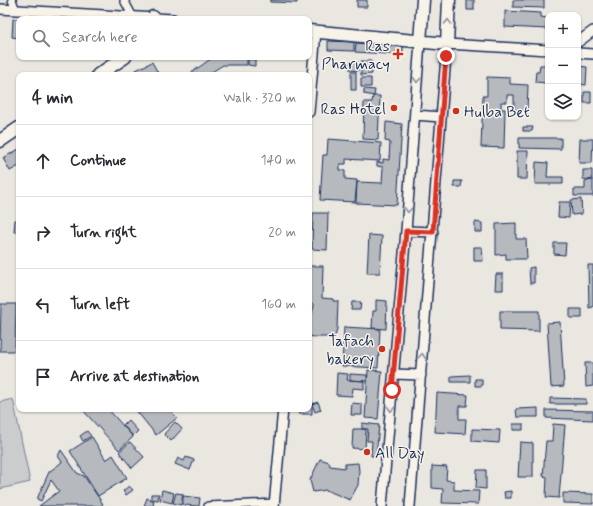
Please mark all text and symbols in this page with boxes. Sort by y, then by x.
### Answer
map controls [545,12,581,120]
button: + [545,12,581,48]
search box [16,16,312,60]
one-way arrow [444,19,452,25]
icon: search [30,27,52,49]
text: Search here [62,28,138,48]
place label: Ras Pharmacy [322,36,390,75]
route end [437,47,455,65]
button: − [545,48,581,84]
marker: Ras Pharmacy [393,49,403,59]
one-way arrow [413,77,422,83]
button: layers [545,84,581,120]
text: 4 min [32,87,73,109]
text: Walk · 320 m [223,90,296,107]
place label: Ras Hotel [321,99,386,120]
place label: Hulba Bet [464,102,530,123]
marker: Ras Hotel [389,103,399,113]
marker: Hulba Bet [451,106,461,116]
icon: ahead [32,150,54,172]
text: Continue [70,151,126,171]
text: 140 m [261,152,296,169]
one-way arrow [403,207,412,213]
icon: right [32,222,54,244]
text: Turn right [70,223,137,243]
text: 20 m [268,224,296,241]
icon: left [32,294,54,316]
text: Turn left [70,295,130,315]
text: 160 m [261,296,296,313]
place label: Tafach bakery [327,331,374,370]
marker: Tafach bakery [377,344,387,354]
one-way arrow [418,352,427,359]
icon: arrive [32,366,54,388]
text: Arrive at destination [70,367,199,387]
route start [383,381,401,399]
one-way arrow [386,406,395,412]
place label: All Day [375,443,424,464]
marker: All Day [362,447,372,457]

